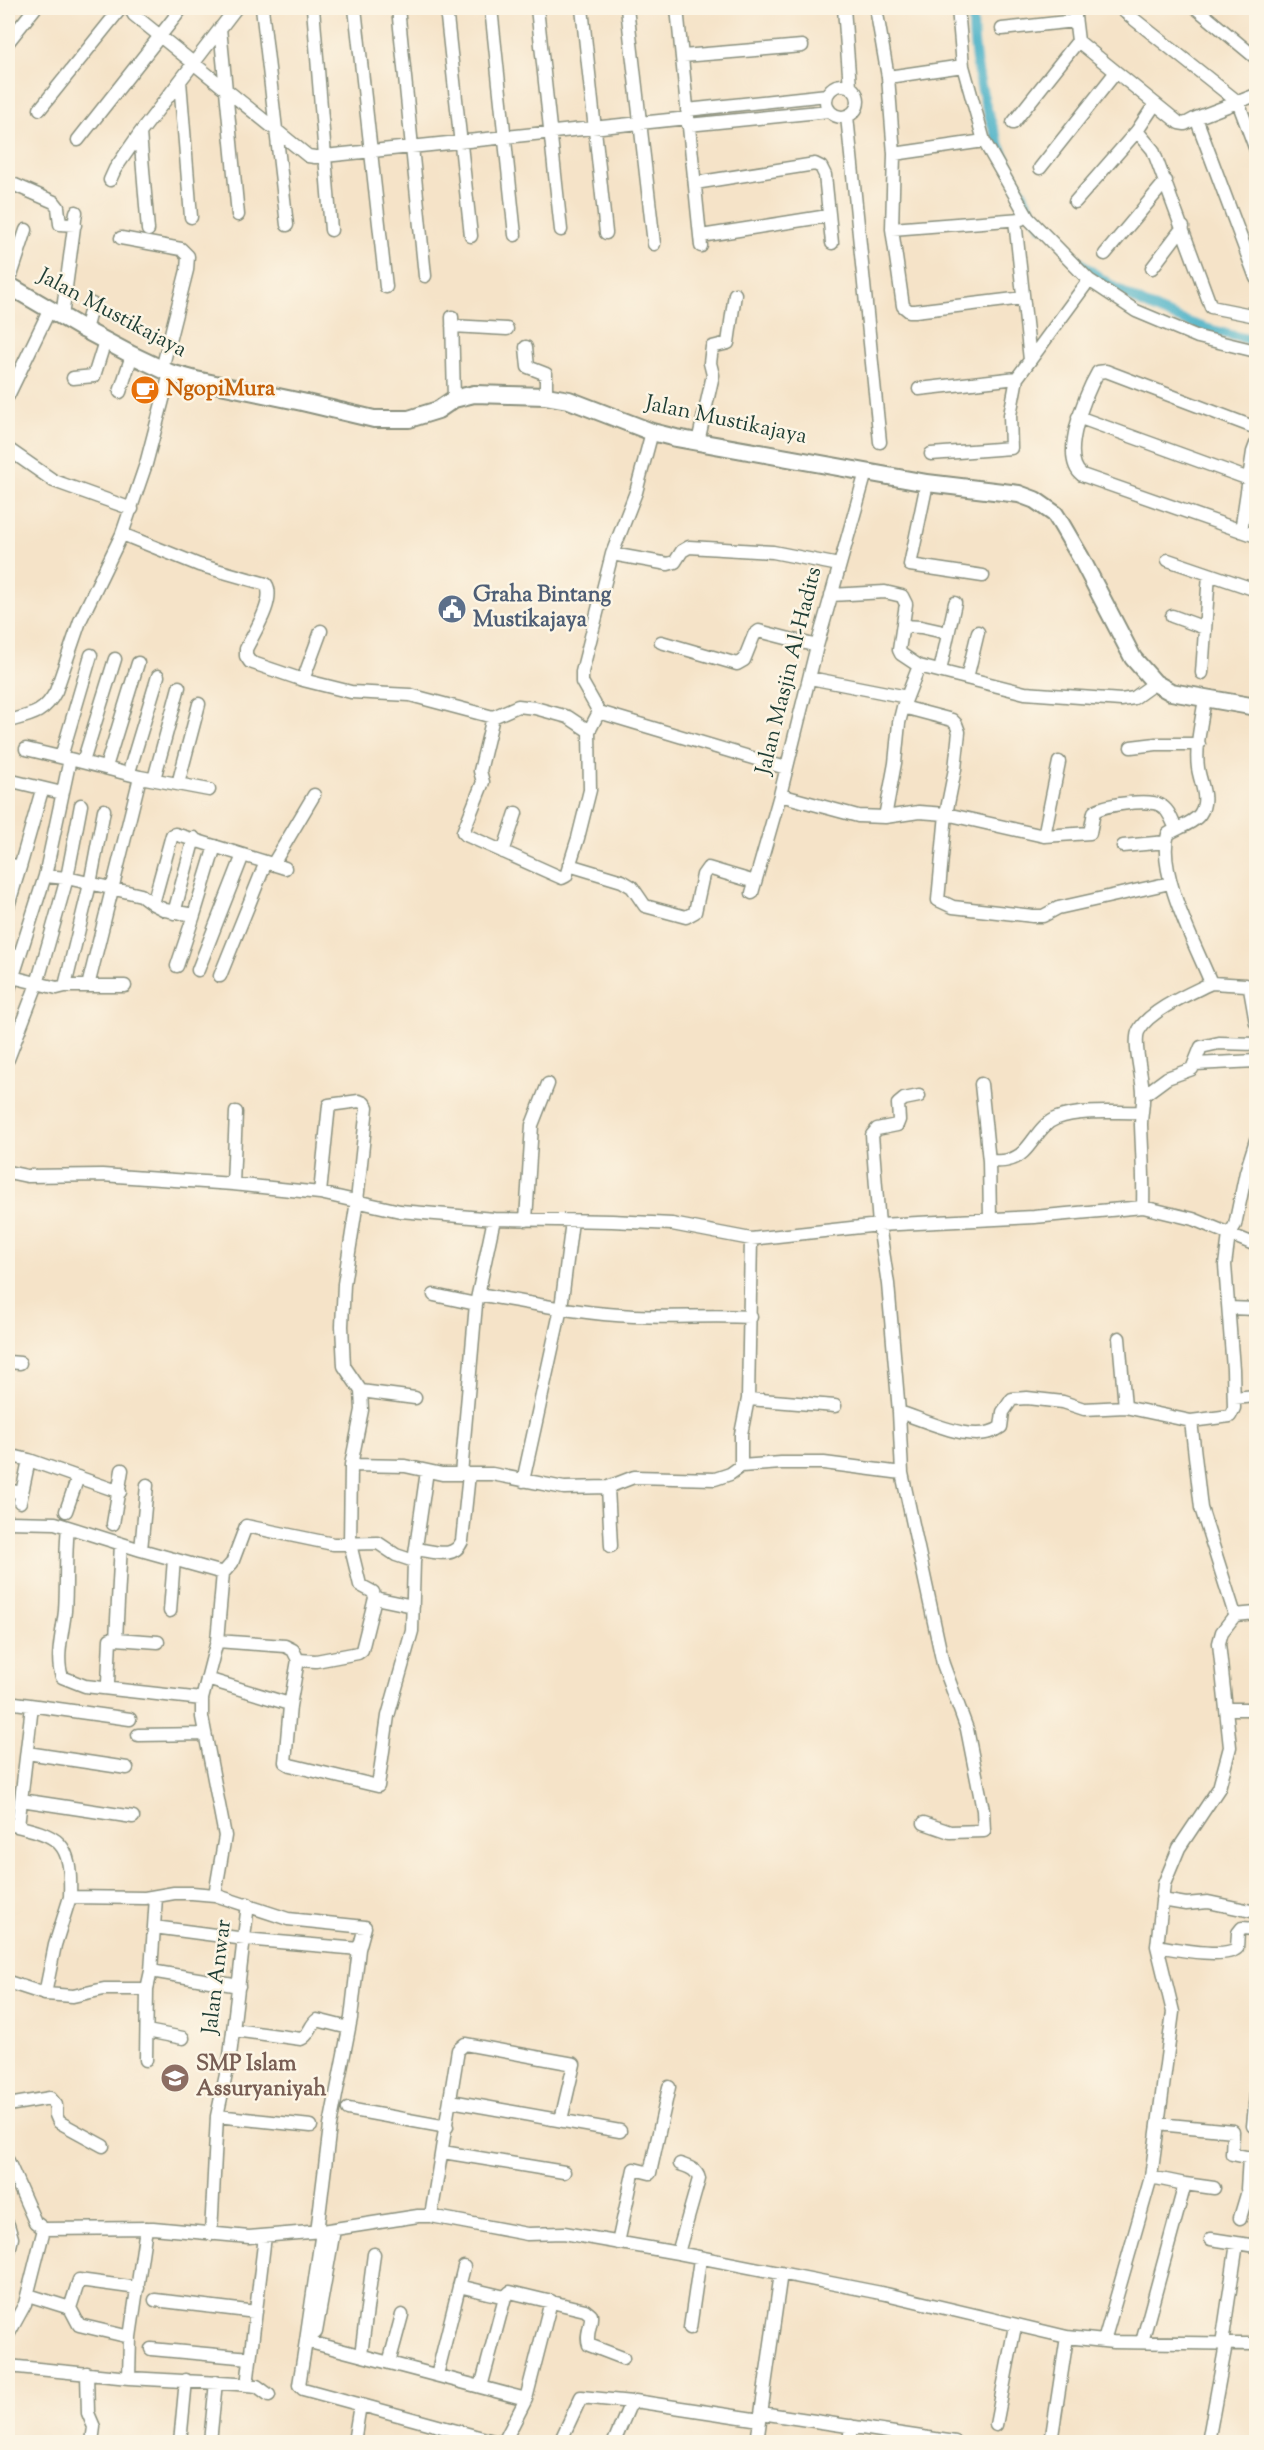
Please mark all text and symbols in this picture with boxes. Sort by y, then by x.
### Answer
street label: Jalan Mustikajaya [31,261,192,367]
cafe icon: NgopiMura [129,374,161,406]
place label: NgopiMura [166,374,276,406]
street label: Jalan Mustikajaya [641,388,810,454]
street label: Jalan Masjin Al-Hadits [748,564,831,779]
place label: Graha Bintang Mustikajaya [473,580,611,637]
public building icon: Graha Bintang Mustikajaya [436,593,468,625]
street label: Jalan Anwar [195,1918,241,2037]
place label: SMP Islam Assuryaniyah [196,2049,326,2106]
school or university icon: SMP Islam Assuryaniyah [159,2062,191,2094]

